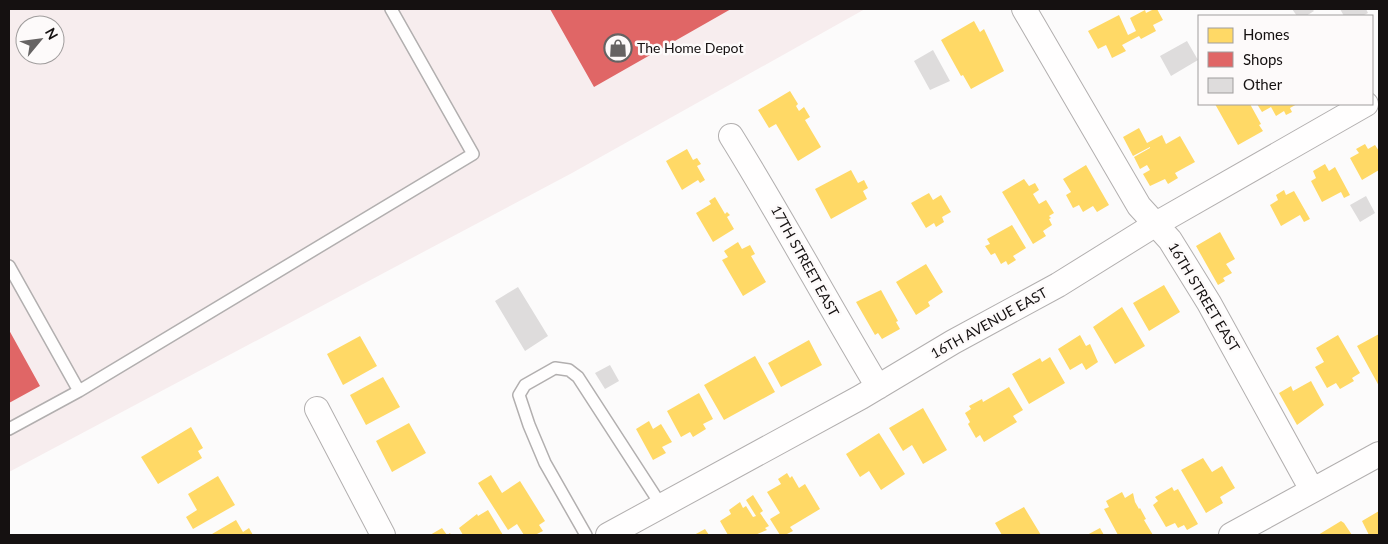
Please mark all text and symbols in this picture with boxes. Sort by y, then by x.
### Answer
north arrow [15,15,65,65]
legend [1198,15,1373,105]
text: N [42,25,62,42]
text: Homes [1243,25,1289,43]
shop icon: The Home Depot [603,33,633,63]
place label: The Home Depot [637,39,743,56]
text: Shops [1243,50,1283,68]
text: Other [1243,75,1283,93]
street label: 17TH STREET EAST [768,202,843,320]
street label: 16TH STREET EAST [1165,239,1244,355]
street label: 16TH AVENUE EAST [927,283,1051,362]

